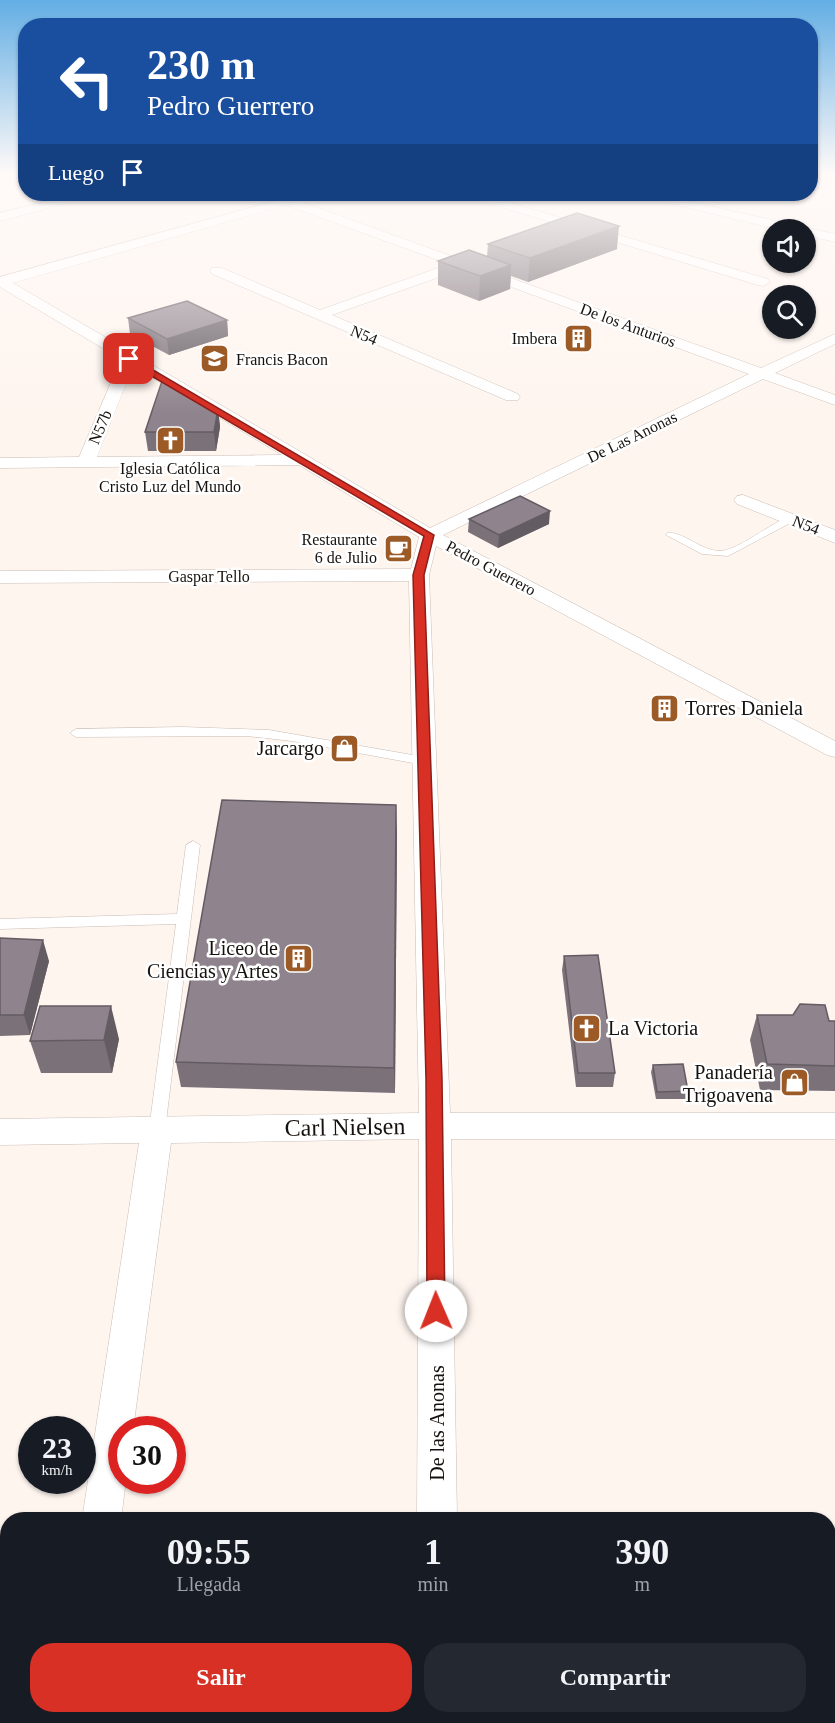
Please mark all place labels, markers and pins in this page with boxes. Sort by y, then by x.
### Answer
building icon: Imbera [562,322,594,354]
place label: Imbera [512,330,557,347]
pin [103,333,154,384]
school or university icon: Francis Bacon [199,343,231,375]
place label: Francis Bacon [236,351,328,368]
church icon: Iglesia Católica Cristo Luz del Mundo [154,424,186,456]
place label: Iglesia Católica Cristo Luz del Mundo [99,460,241,495]
place label: Restaurante 6 de Julio [301,531,377,566]
cafe icon: Restaurante 6 de Julio [382,532,414,564]
building icon: Torres Daniela [648,692,680,724]
place label: Torres Daniela [685,697,803,719]
shop icon: Jarcargo [329,732,361,764]
place label: Jarcargo [257,737,324,760]
place label: Liceo de Ciencias y Artes [147,937,278,983]
building icon: Liceo de Ciencias y Artes [283,943,315,975]
church icon: La Victoria [571,1012,603,1044]
place label: La Victoria [608,1017,698,1039]
place label: Panadería Trigoavena [683,1061,773,1107]
shop icon: Panadería Trigoavena [778,1067,810,1099]

